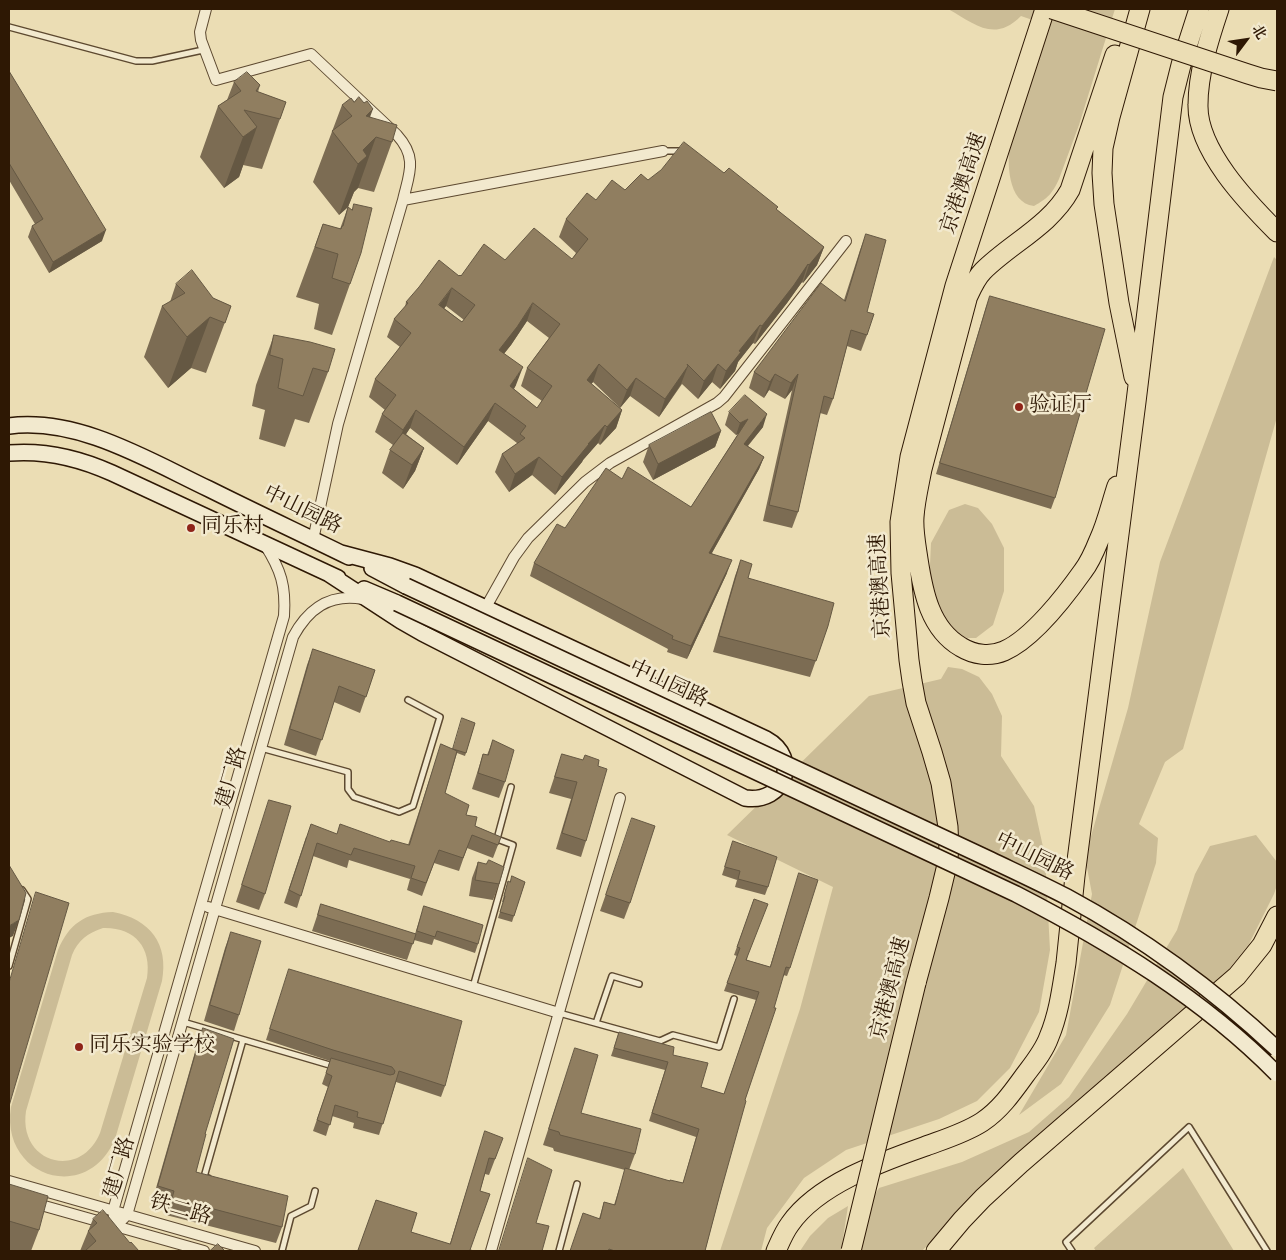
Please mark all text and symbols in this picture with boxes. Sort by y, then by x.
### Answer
north arrow [1221,15,1271,65]
text: 北 [1248,22,1270,43]
street label: 京港澳高速 [937,130,993,238]
place label: 验证厅 [1029,394,1092,420]
marker: 验证厅 [1013,401,1025,413]
street label: 中山园路 [259,481,345,541]
place label: 同乐村 [201,515,264,541]
marker: 同乐村 [185,522,197,534]
street label: 京港澳高速 [867,533,897,639]
street label: 中山园路 [625,656,711,714]
street label: 建厂路 [212,744,254,812]
street label: 中山园路 [991,828,1077,888]
street label: 京港澳高速 [867,935,917,1043]
place label: 同乐实验学校 [89,1034,215,1060]
marker: 同乐实验学校 [73,1041,85,1053]
street label: 建厂路 [100,1134,142,1202]
street label: 铁二路 [146,1190,214,1232]

